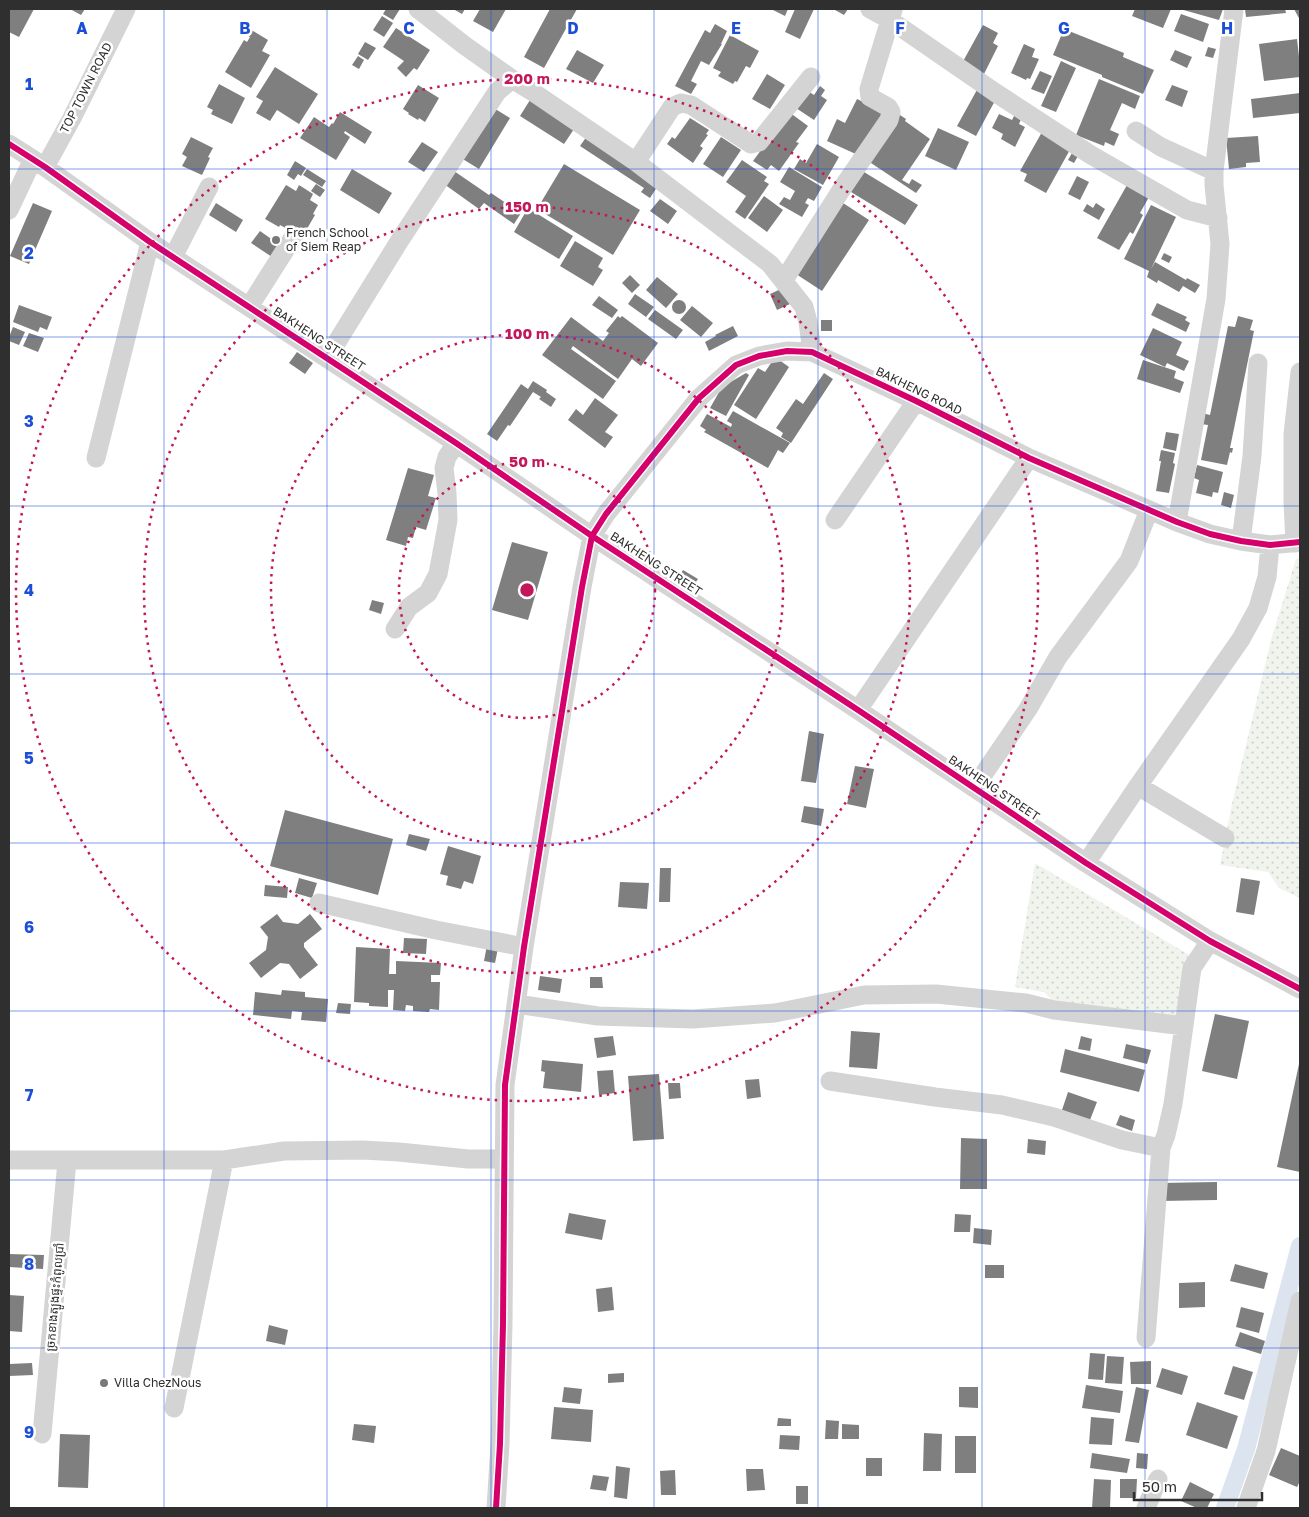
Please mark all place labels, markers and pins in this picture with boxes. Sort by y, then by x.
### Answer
place label: French School of Siem Reap [286,225,369,254]
marker: French School of Siem Reap [270,234,282,246]
centre of rings [518,581,536,599]
place label: Villa ChezNous [114,1375,201,1390]
marker: Villa ChezNous [98,1377,110,1389]

